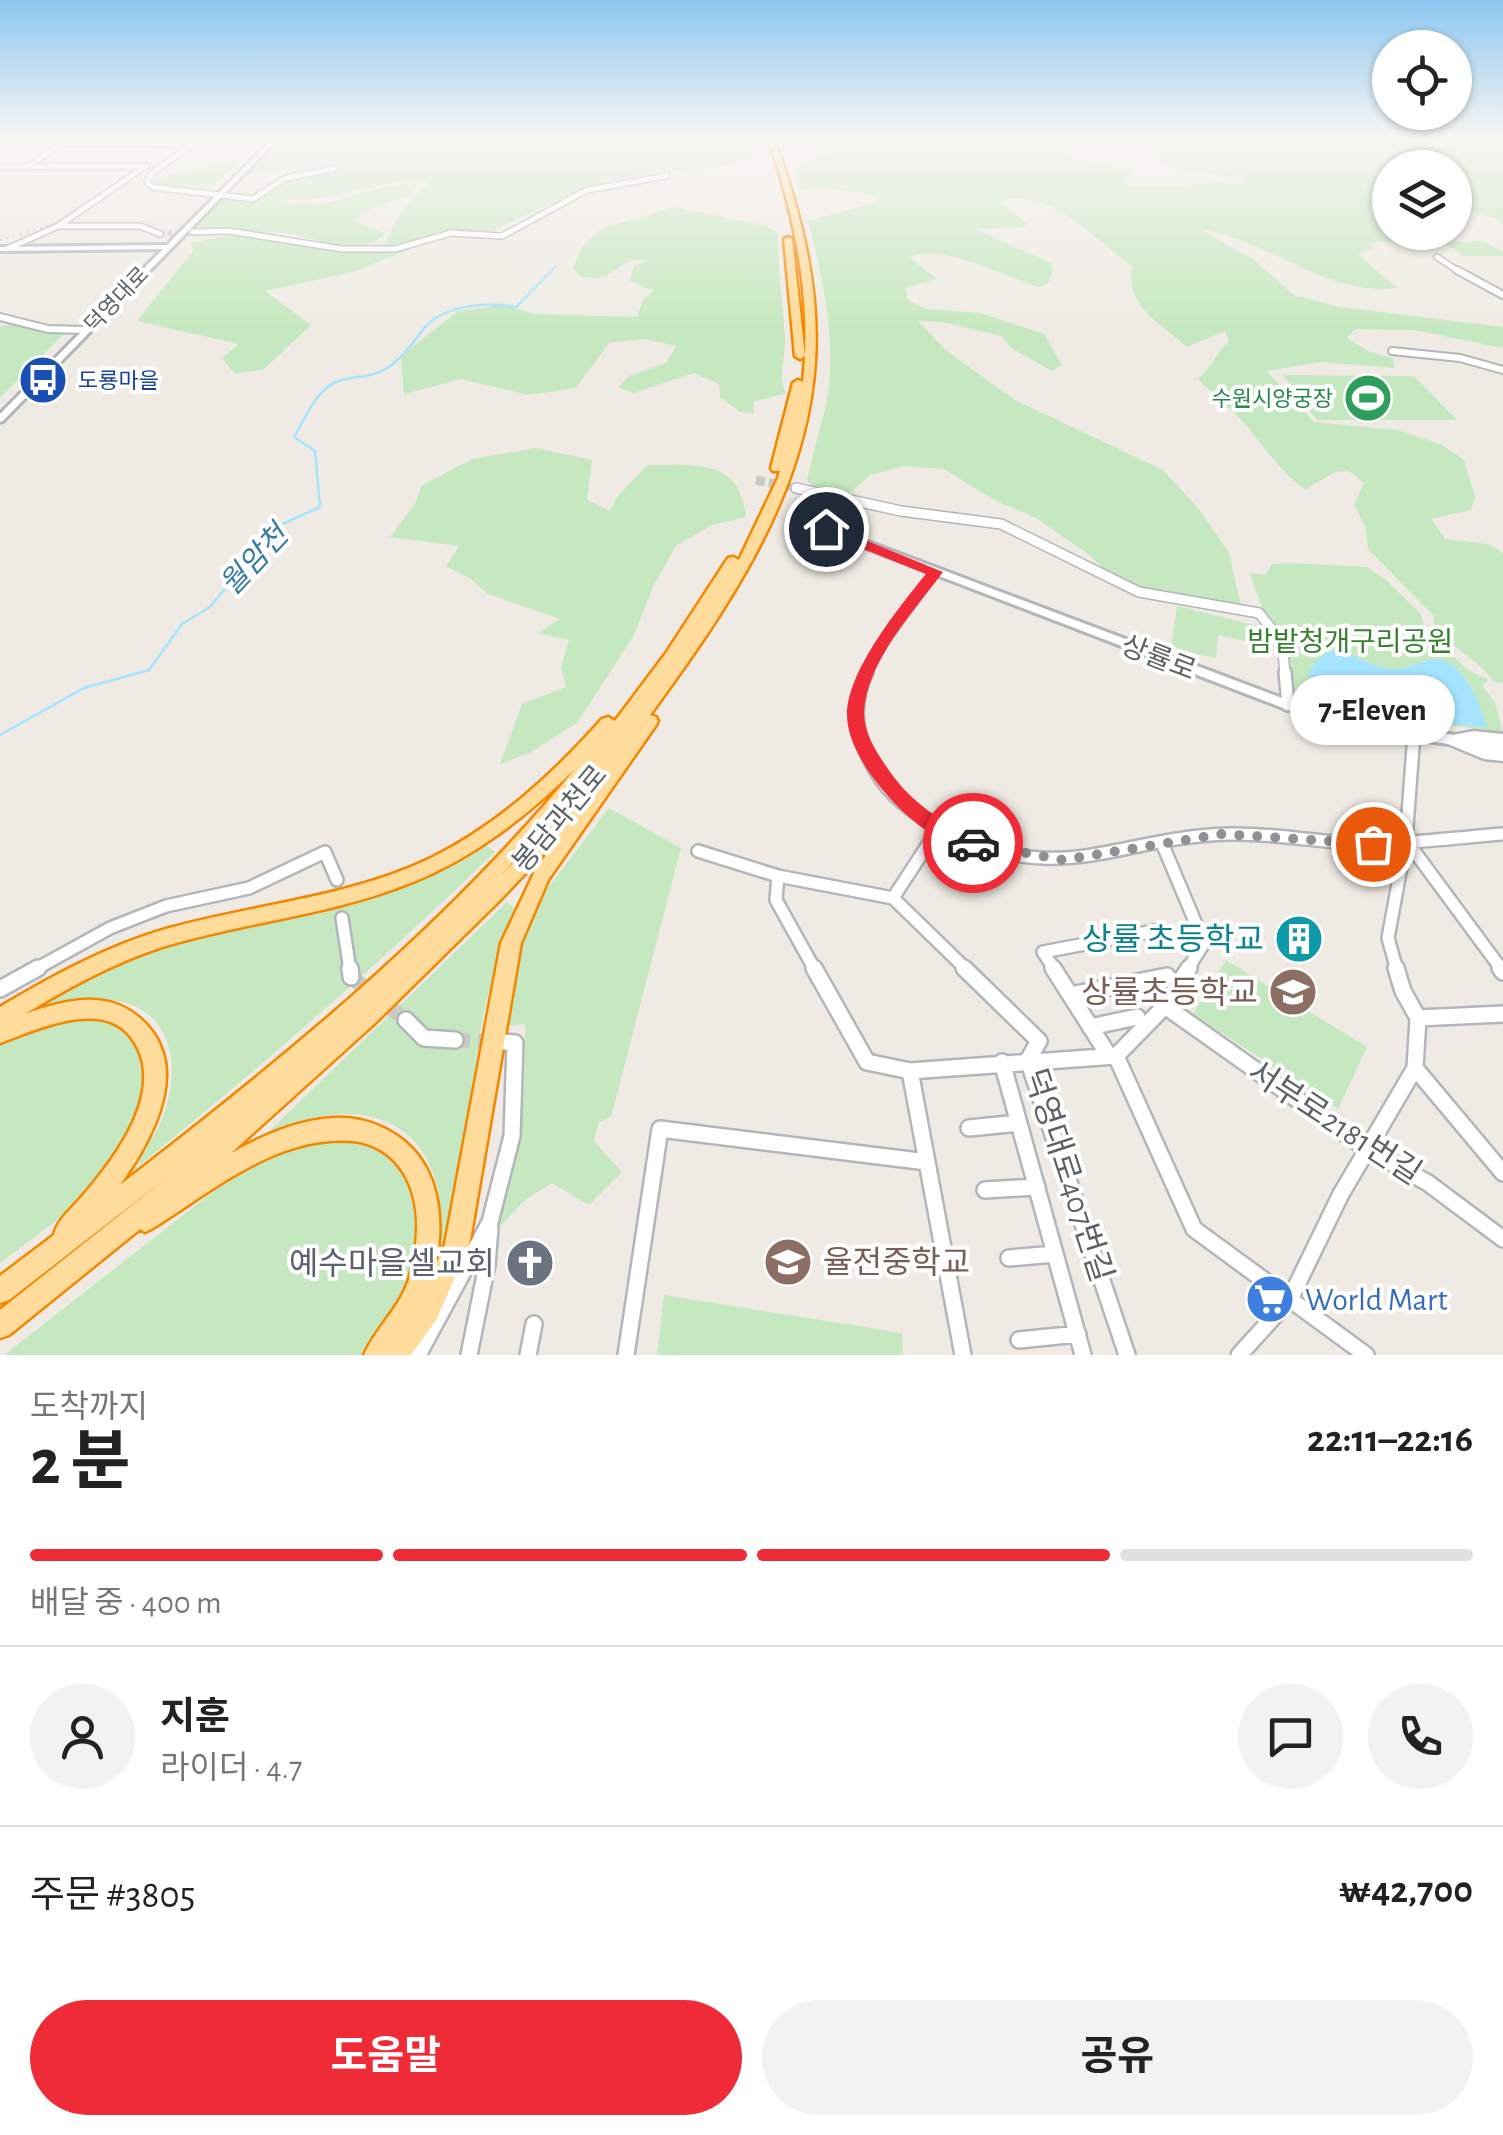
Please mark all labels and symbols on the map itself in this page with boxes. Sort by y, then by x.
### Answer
street label: 덕영대로 [80,262,153,336]
bus stop icon: 도룡마을 [17,354,69,406]
place label: 도룡마을 [78,370,159,392]
sports icon: 수원시양궁장 [1342,372,1394,424]
place label: 수원시양궁장 [1212,387,1333,410]
pin [784,487,869,572]
water label: 월암천 [215,517,296,601]
park label: 밤밭청개구리공원 [1247,627,1453,657]
street label: 상률로 [1117,630,1200,686]
callout: 7-Eleven [1290,674,1456,744]
street label: 봉담과천로 [507,760,613,878]
courier [923,793,1023,893]
pin [1331,802,1416,887]
building icon: 상률 초등학교 [1273,913,1325,965]
place label: 상률 초등학교 [1082,923,1264,956]
school or university icon: 상률초등학교 [1267,966,1319,1018]
place label: 상률초등학교 [1081,976,1258,1009]
street label: 서부로2181번길 [1242,1054,1427,1190]
street label: 덕영대로407번길 [1018,1064,1119,1286]
school or university icon: 율전중학교 [762,1236,814,1288]
church icon: 예수마을셀교회 [504,1237,556,1289]
place label: 율전중학교 [823,1246,970,1279]
place label: 예수마을셀교회 [289,1247,495,1280]
supermarket icon: World Mart [1244,1273,1296,1325]
place label: World Mart [1305,1284,1448,1316]

